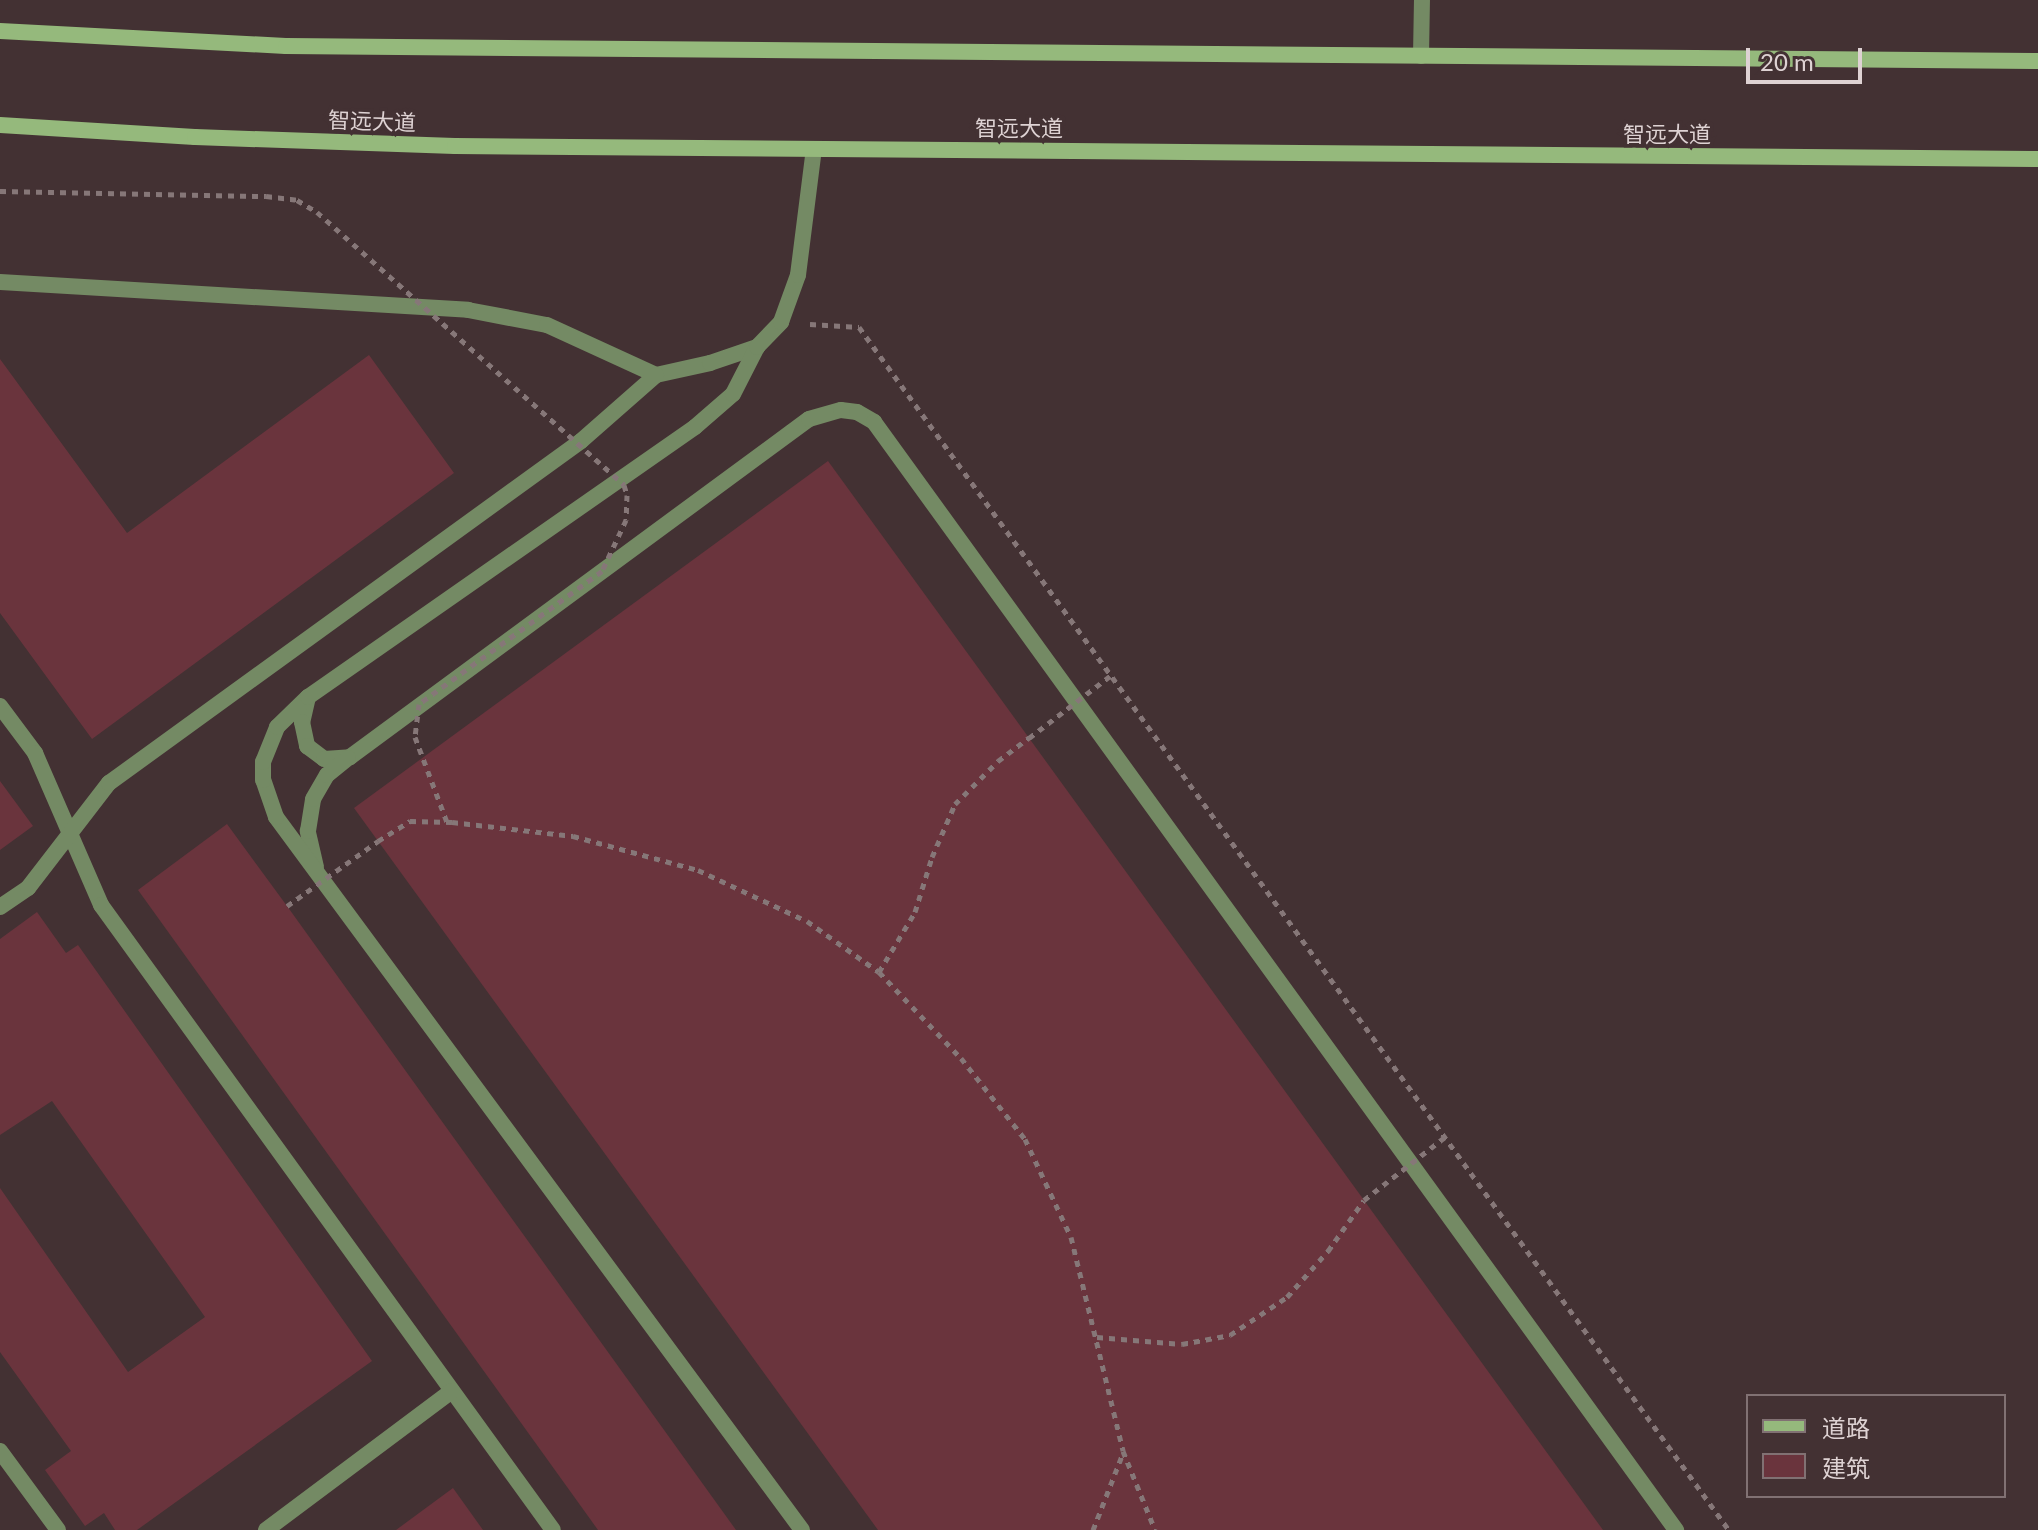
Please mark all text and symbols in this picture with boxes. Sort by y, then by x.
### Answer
scale bar [1750,32,1866,82]
text: 20 m [1760,47,1814,76]
street label: 智远大道 [328,106,416,136]
street label: 智远大道 [975,115,1063,141]
street label: 智远大道 [1623,121,1711,147]
legend [1746,1394,2006,1498]
text: 道路 [1822,1413,1870,1442]
text: 建筑 [1822,1453,1870,1482]

